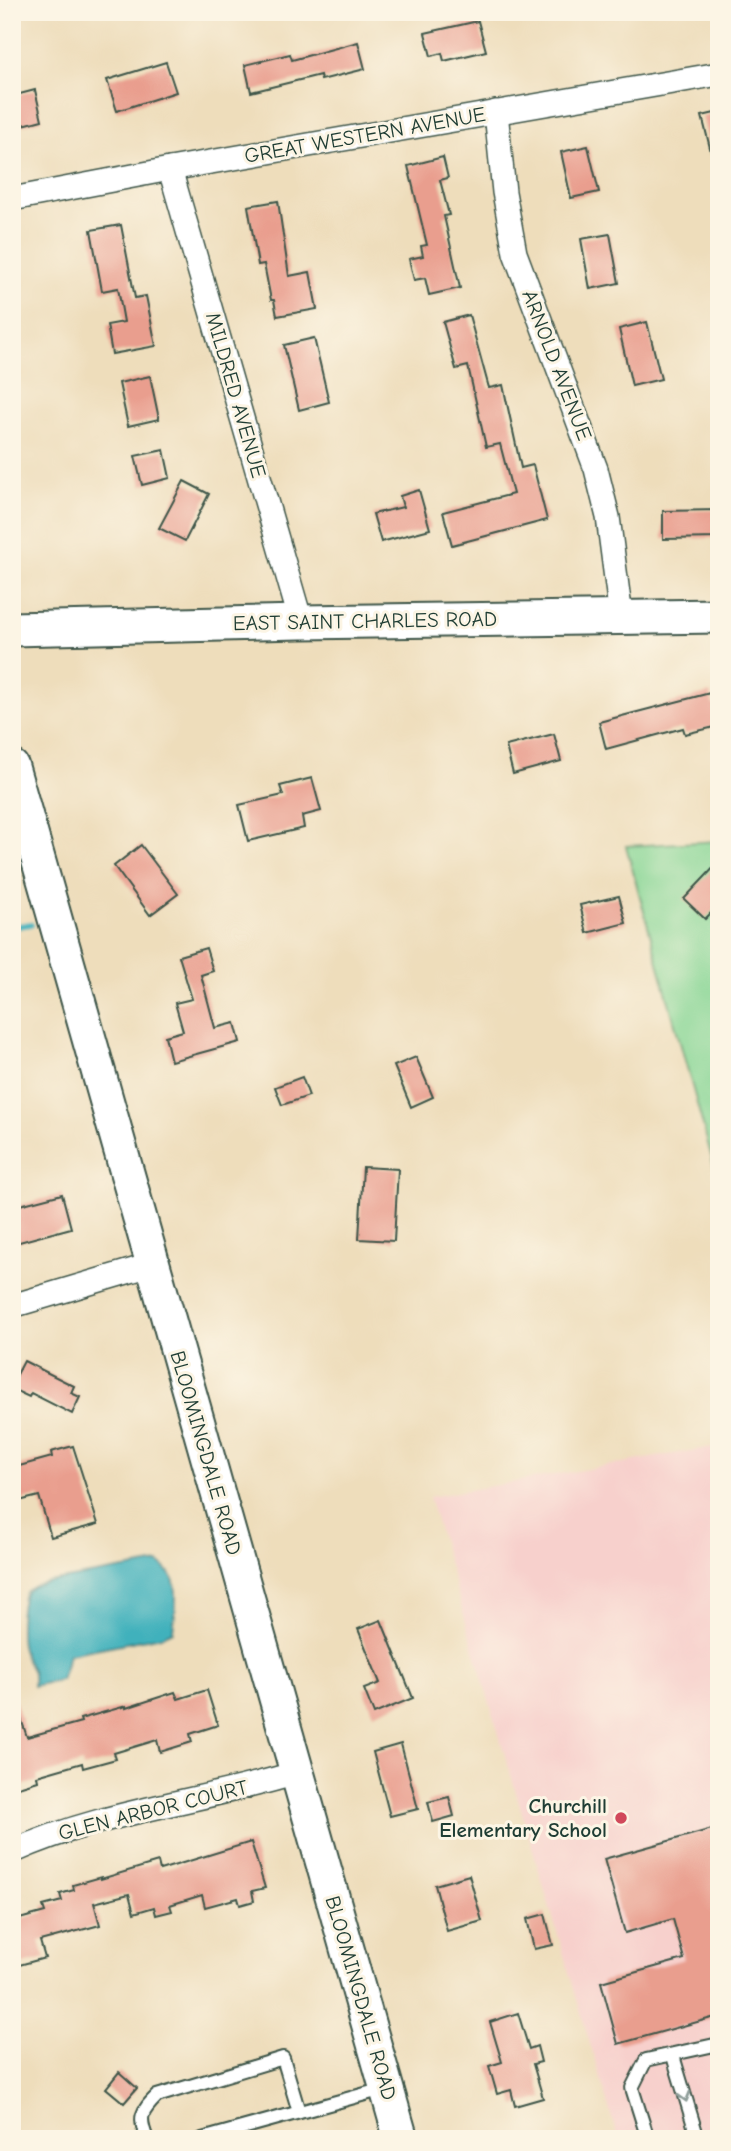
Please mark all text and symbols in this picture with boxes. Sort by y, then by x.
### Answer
street label: GREAT WESTERN AVENUE [243,102,487,168]
street label: ARNOLD AVENUE [517,286,597,444]
street label: MILDRED AVENUE [201,309,271,481]
street label: EAST SAINT CHARLES ROAD [233,607,497,635]
street label: BLOOMINGDALE ROAD [165,1348,247,1558]
street label: GLEN ARBOR COURT [56,1775,250,1845]
place label: Churchill Elementary School [439,1794,607,1842]
marker: Churchill Elementary School [613,1810,629,1826]
street label: BLOOMINGDALE ROAD [320,1893,402,2103]
one-way arrow [677,2091,692,2103]

